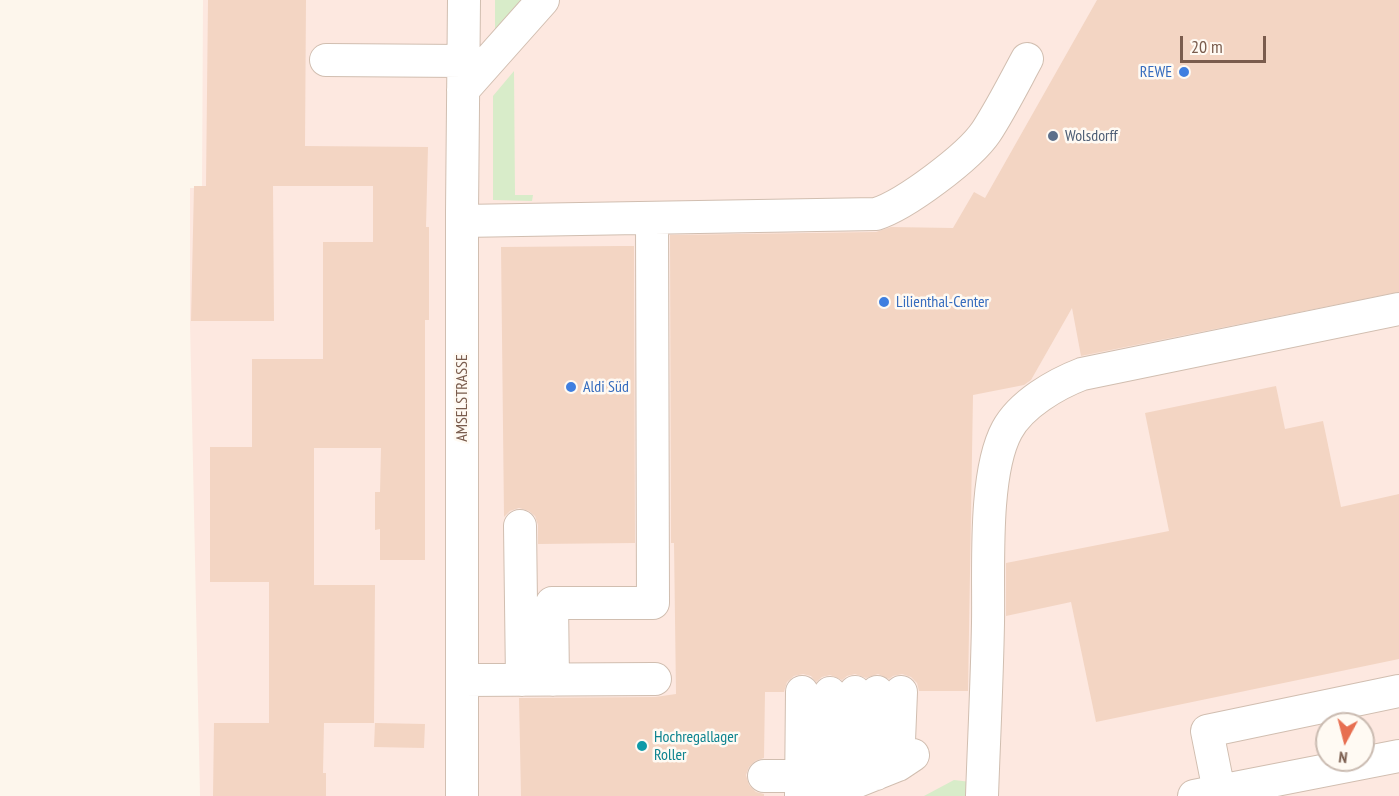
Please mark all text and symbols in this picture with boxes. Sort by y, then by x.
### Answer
scale bar [1183,24,1268,62]
text: 20 m [1191,35,1223,58]
place label: REWE [1140,62,1172,82]
marker: REWE [1177,65,1191,79]
place label: Wolsdorff [1065,126,1118,146]
marker: Wolsdorff [1046,129,1060,143]
place label: Lilienthal-Center [896,292,989,312]
marker: Lilienthal-Center [877,295,891,309]
street label: AMSELSTRASSE [452,354,472,442]
place label: Aldi Süd [583,377,629,397]
marker: Aldi Süd [564,380,578,394]
north arrow [1315,712,1375,772]
place label: Hochregallager Roller [654,727,738,765]
marker: Hochregallager Roller [635,739,649,753]
text: N [1338,747,1349,768]

